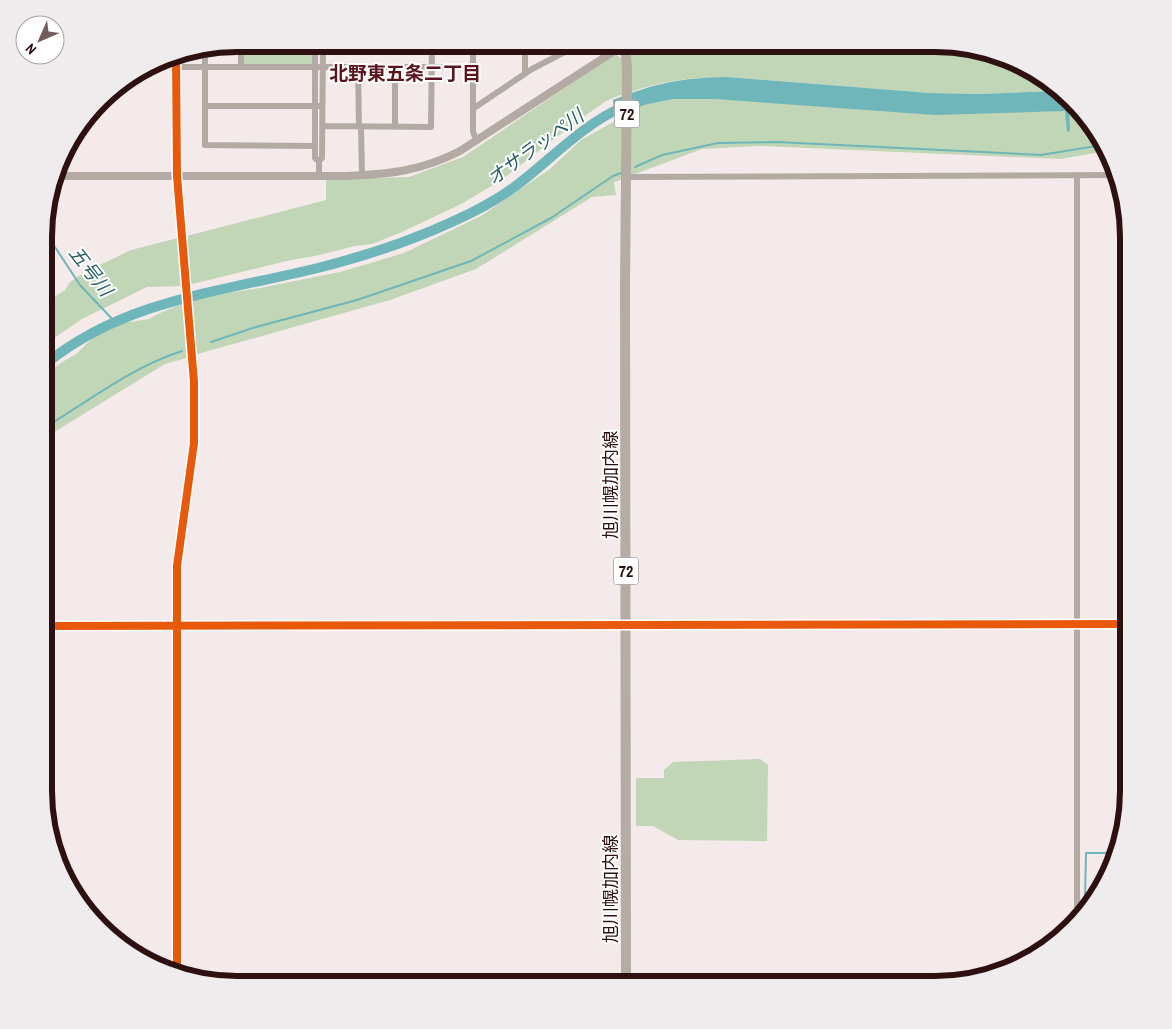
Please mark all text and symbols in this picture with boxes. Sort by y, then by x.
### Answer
north arrow [15,15,65,65]
text: N [22,40,40,58]
district label: 北野東五条二丁目 [329,60,481,86]
road number: 72 [614,100,640,128]
water label: オサラッペ川 [481,102,590,191]
water label: 五号川 [63,241,120,303]
street label: 旭川幌加内線 [598,431,623,539]
road number: 72 [614,558,638,584]
street label: 旭川幌加内線 [598,835,623,943]

